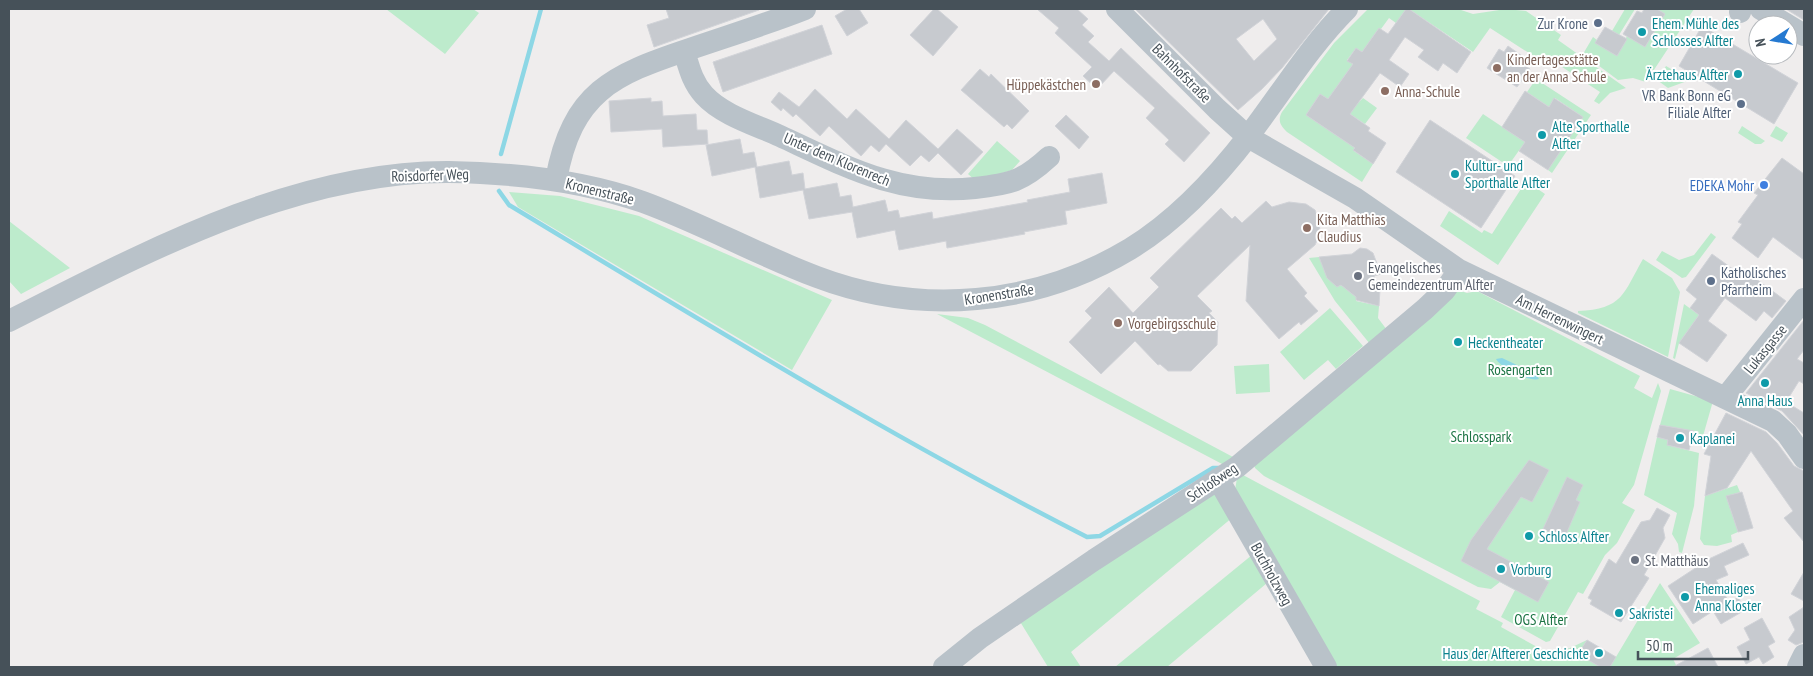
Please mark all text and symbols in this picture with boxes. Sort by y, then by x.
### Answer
place label: Zur Krone [1537,14,1588,33]
place label: Ehem. Mühle des Schlosses Alfter [1652,14,1739,50]
north arrow [1748,15,1798,65]
marker: Zur Krone [1592,17,1604,29]
marker: Ehem. Mühle des Schlosses Alfter [1636,26,1648,38]
text: N [1751,37,1770,48]
street label: Bahnhofstraße [1148,39,1216,107]
place label: Kindertagesstätte an der Anna Schule [1507,50,1606,86]
marker: Kindertagesstätte an der Anna Schule [1491,62,1503,74]
place label: Ärztehaus Alfter [1646,65,1729,84]
marker: Ärztehaus Alfter [1732,68,1744,80]
place label: Hüppekästchen [1007,75,1086,94]
marker: Hüppekästchen [1090,78,1102,90]
place label: Anna-Schule [1395,82,1460,101]
marker: Anna-Schule [1379,85,1391,97]
place label: VR Bank Bonn eG Filiale Alfter [1641,86,1732,122]
marker: VR Bank Bonn eG Filiale Alfter [1735,98,1747,110]
place label: Alte Sporthalle Alfter [1552,117,1630,153]
street label: Unter dem Klorenrech [781,128,893,190]
marker: Alte Sporthalle Alfter [1536,129,1548,141]
place label: Kultur- und Sporthalle Alfter [1465,156,1551,192]
street label: Roisdorfer Weg [391,164,469,186]
marker: Kultur- und Sporthalle Alfter [1449,168,1461,180]
street label: Kronenstraße [564,173,636,209]
place label: EDEKA Mohr [1690,176,1755,195]
marker: EDEKA Mohr [1758,179,1770,191]
place label: Kita Matthias Claudius [1317,210,1386,246]
marker: Kita Matthias Claudius [1301,222,1313,234]
place label: Evangelisches Gemeindezentrum Alfter [1368,258,1495,294]
place label: Katholisches Pfarrheim [1721,263,1786,299]
marker: Evangelisches Gemeindezentrum Alfter [1352,270,1364,282]
marker: Katholisches Pfarrheim [1705,275,1717,287]
street label: Kronenstraße [963,279,1035,309]
street label: Am Herrenwingert [1513,290,1607,348]
place label: Vorgebirgsschule [1127,314,1216,333]
marker: Vorgebirgsschule [1112,317,1124,329]
street label: Lukasgasse [1739,320,1791,378]
place label: Heckentheater [1468,333,1544,352]
marker: Heckentheater [1452,336,1464,348]
park label: Rosengarten [1488,360,1552,379]
marker: Anna Haus [1759,377,1771,389]
place label: Anna Haus [1737,391,1793,410]
park label: Schlosspark [1451,427,1512,446]
place label: Kaplanei [1690,429,1735,448]
marker: Kaplanei [1674,432,1686,444]
street label: Schloßweg [1183,458,1241,506]
place label: Schloss Alfter [1539,527,1610,546]
marker: Schloss Alfter [1523,530,1535,542]
street label: Buchholzweg [1247,539,1297,609]
place label: St. Matthäus [1645,551,1708,570]
marker: St. Matthäus [1629,554,1641,566]
place label: Vorburg [1510,560,1551,579]
marker: Vorburg [1495,563,1507,575]
place label: Ehemaliges Anna Kloster [1695,579,1762,615]
marker: Ehemaliges Anna Kloster [1679,591,1691,603]
place label: Sakristei [1629,604,1673,623]
marker: Sakristei [1613,607,1625,619]
park label: OGS Alfter [1514,610,1569,629]
scale bar [1638,628,1748,660]
text: 50 m [1646,636,1672,655]
place label: Haus der Alfterer Geschichte [1443,644,1589,663]
marker: Haus der Alfterer Geschichte [1593,647,1605,659]

